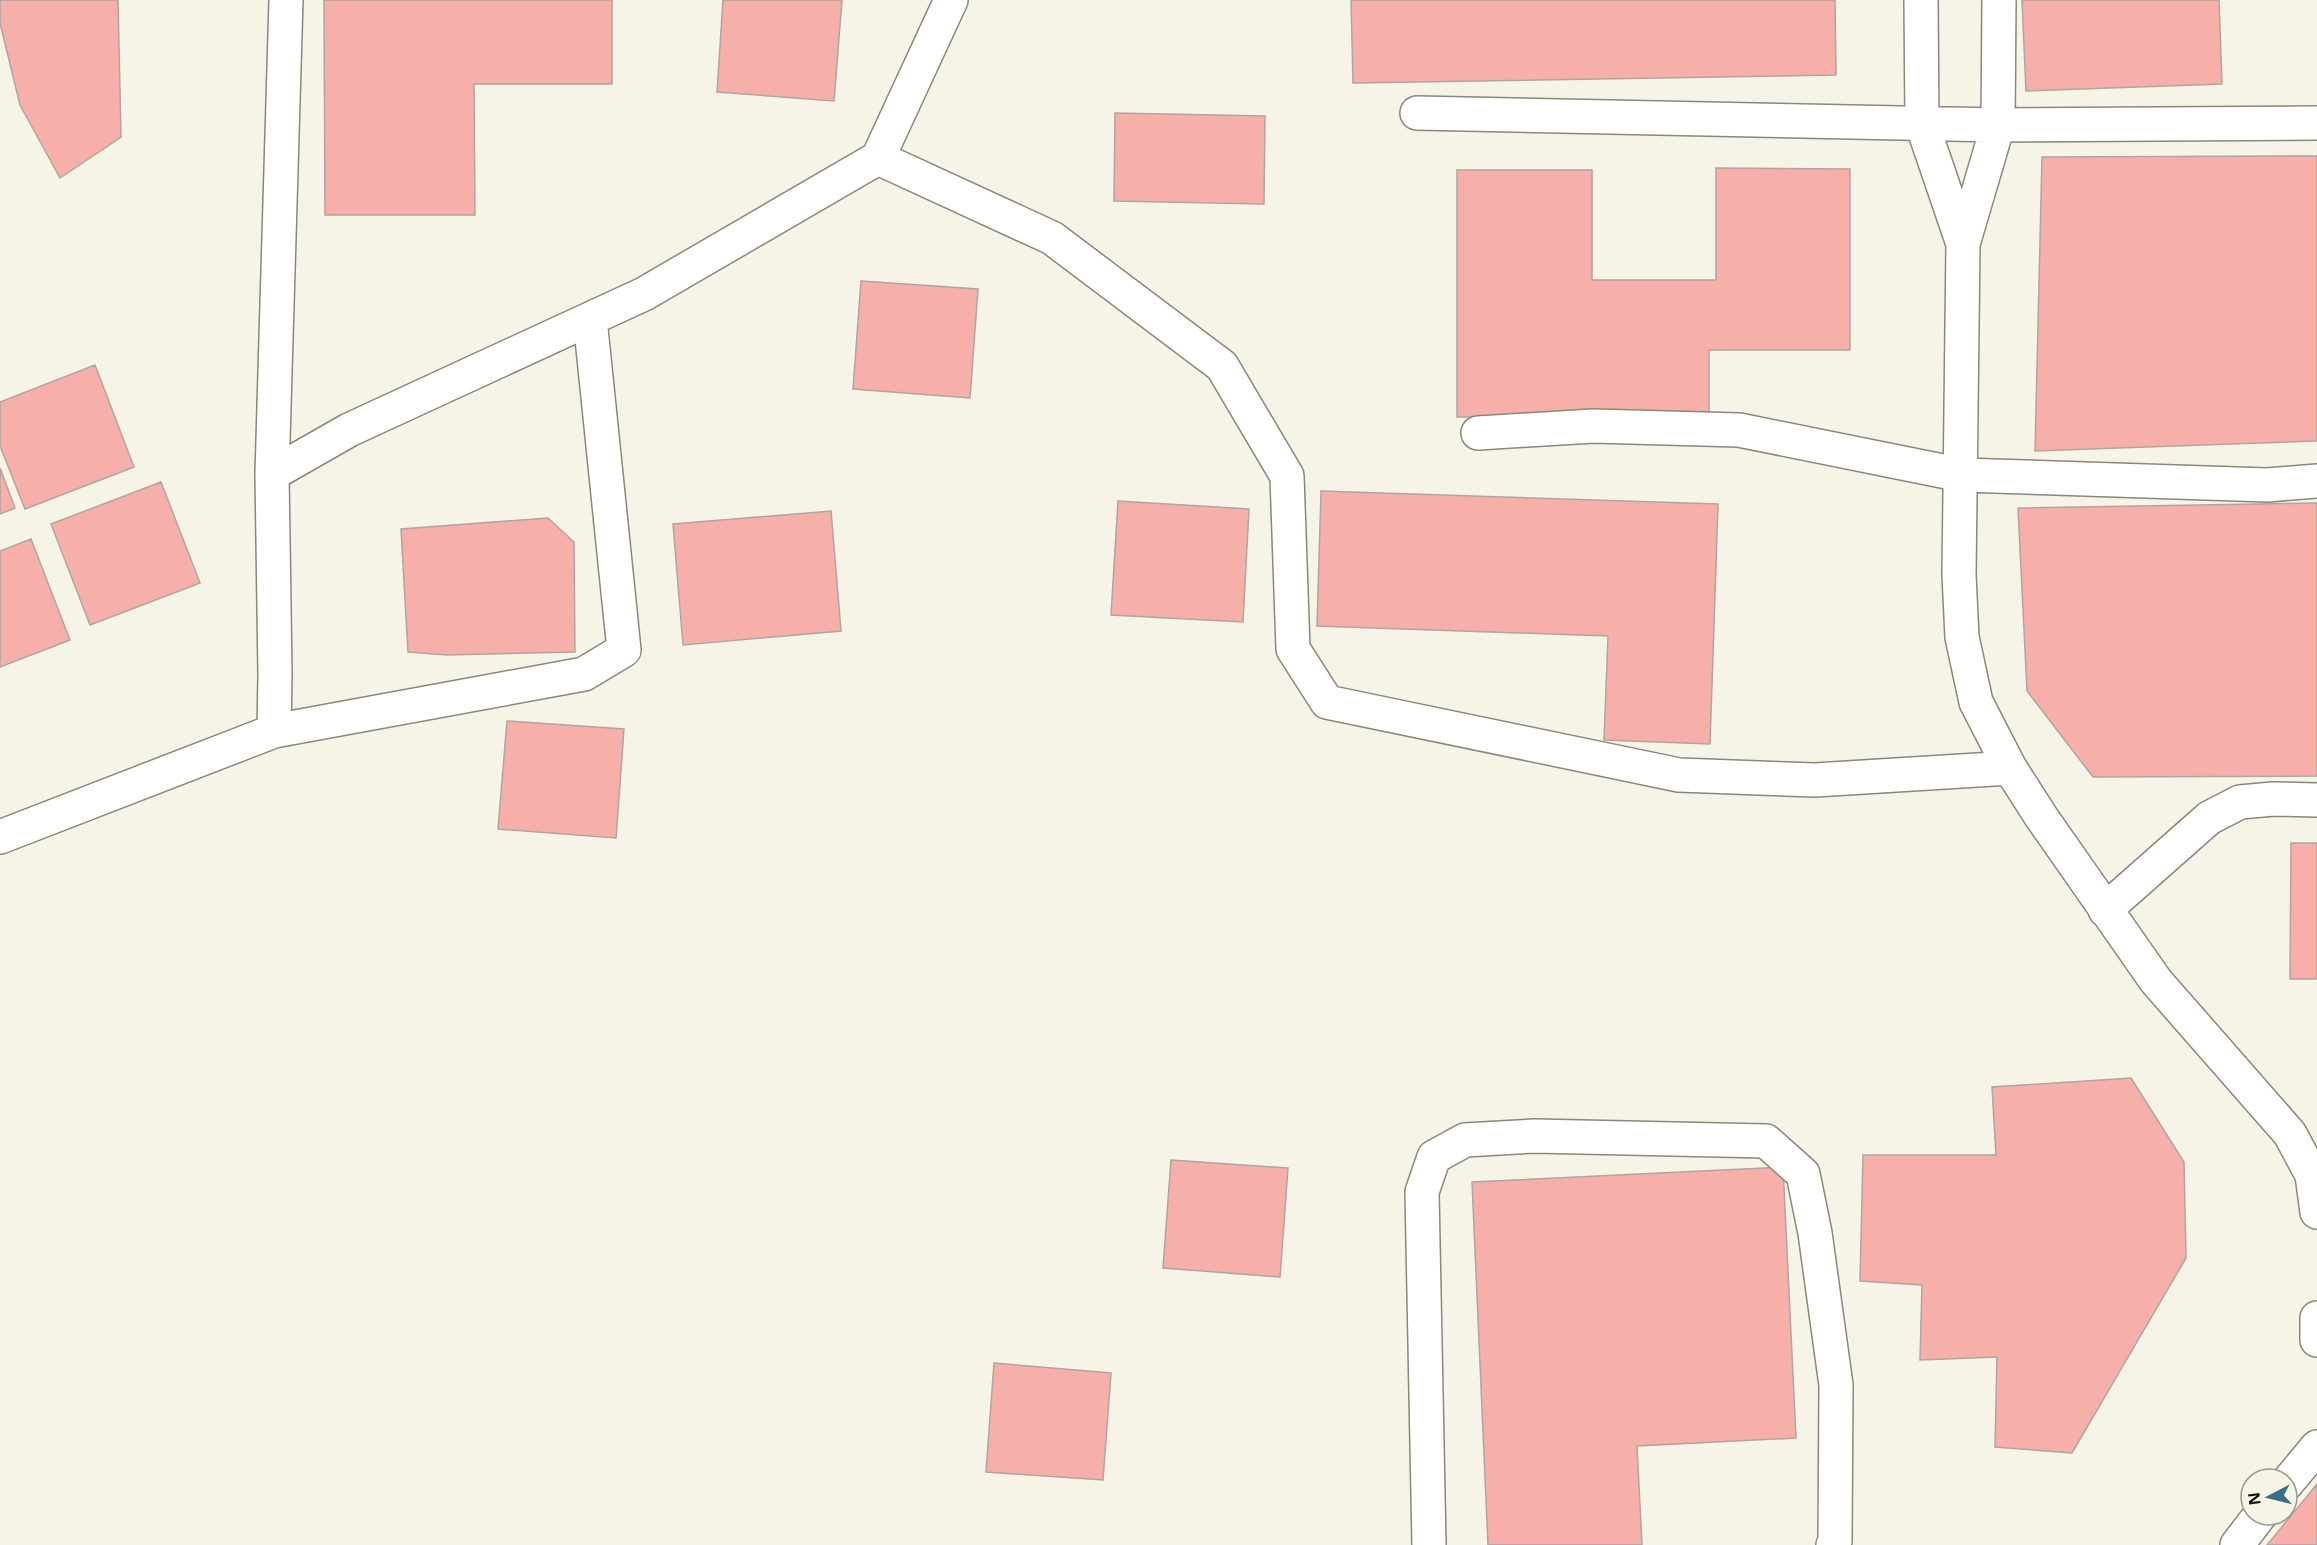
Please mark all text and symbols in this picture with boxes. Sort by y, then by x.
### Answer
north arrow [2239,1467,2299,1527]
text: N [2242,1491,2266,1507]

